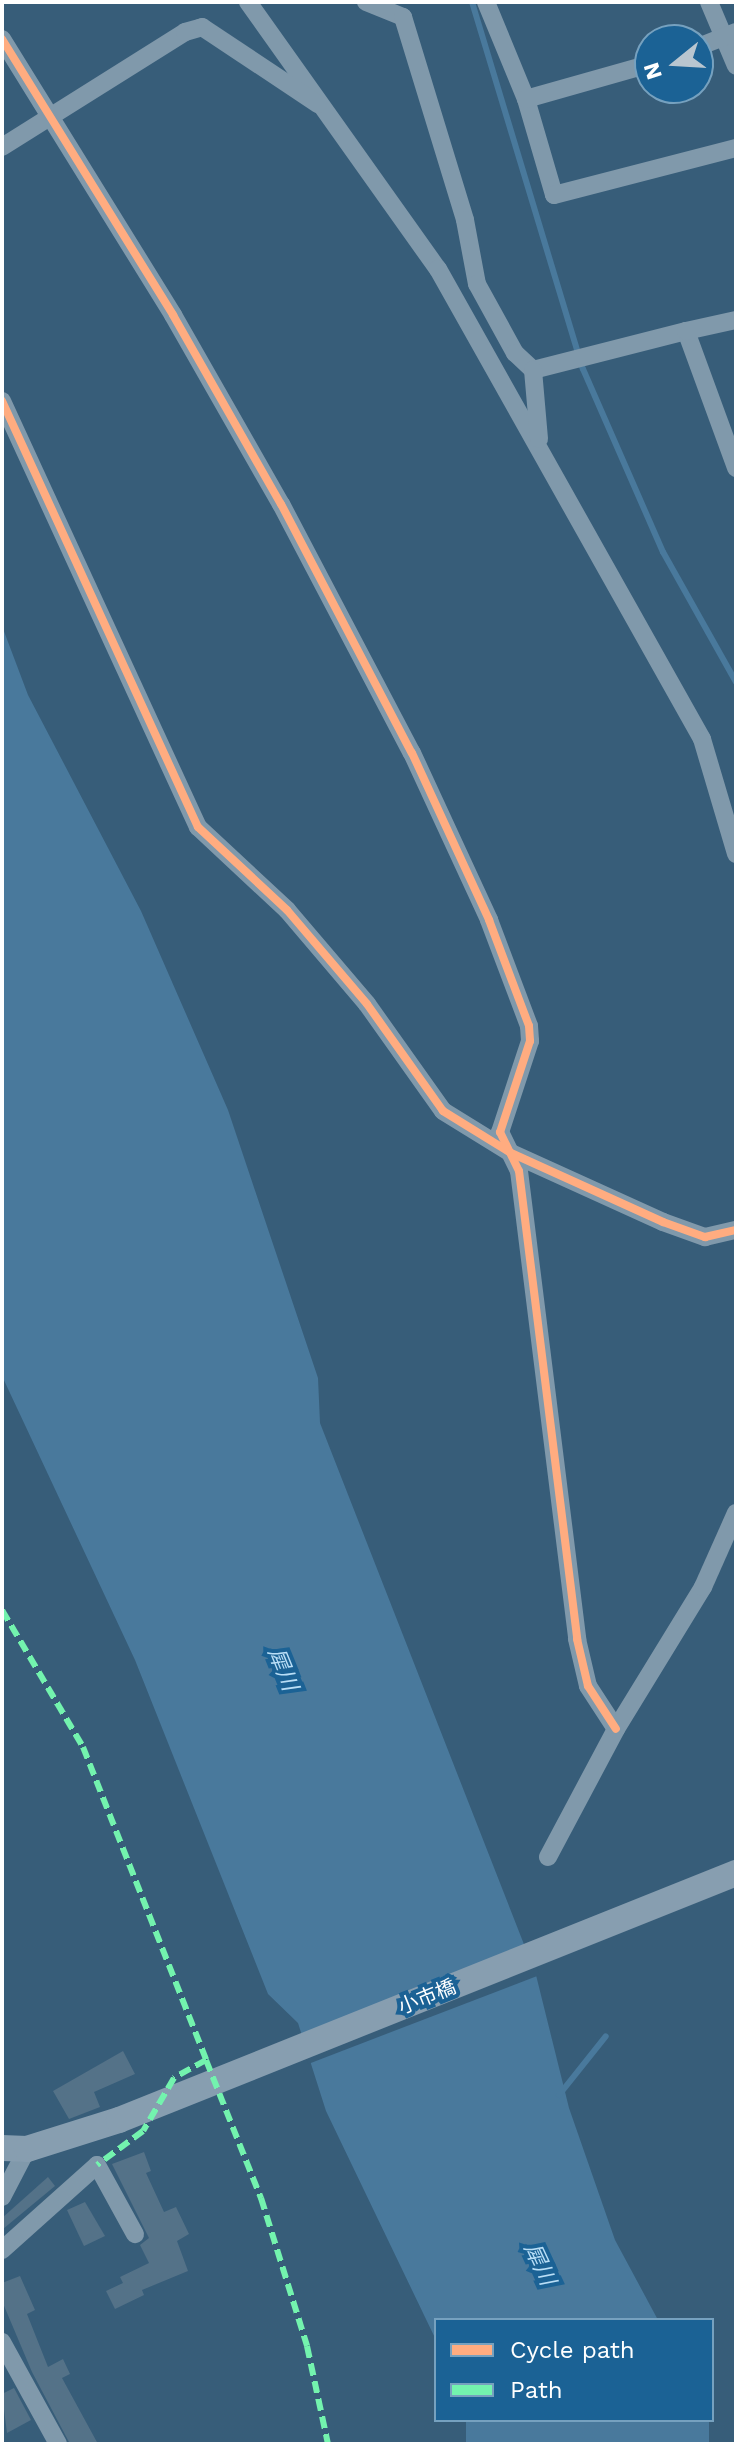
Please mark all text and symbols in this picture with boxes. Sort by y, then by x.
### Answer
north arrow [634,24,714,104]
text: N [638,59,667,83]
water label: 犀川 [263,1644,303,1694]
street label: 小市橋 [395,1975,459,2019]
water label: 犀川 [519,2238,561,2290]
legend [434,2318,714,2422]
text: Cycle path [510,2336,635,2364]
text: Path [510,2376,563,2404]

